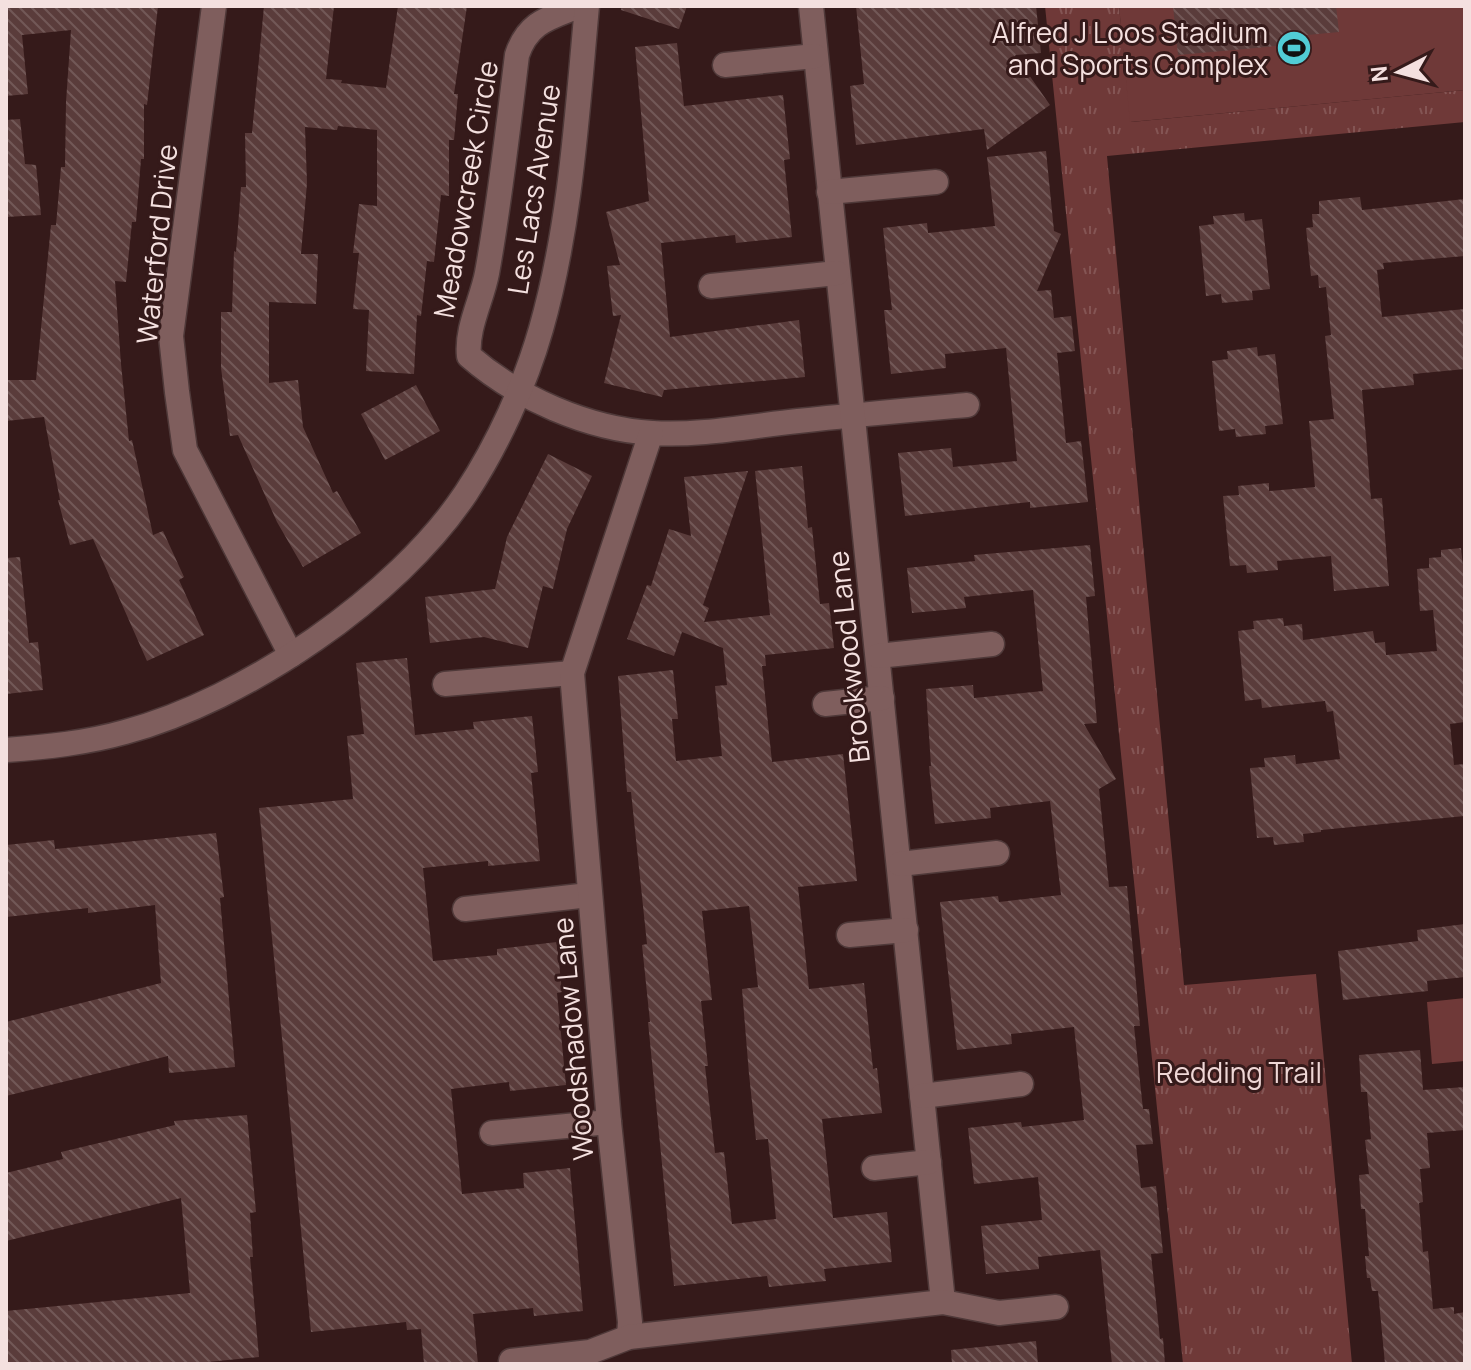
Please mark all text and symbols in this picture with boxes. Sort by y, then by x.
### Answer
place label: Alfred J Loos Stadium and Sports Complex [992,13,1268,83]
sports icon: Alfred J Loos Stadium and Sports Complex [1275,29,1313,67]
north arrow [1359,32,1439,112]
street label: Meadowcreek Circle [424,57,506,321]
text: N [1363,65,1395,84]
street label: Les Lacs Avenue [498,81,568,297]
street label: Waterford Drive [127,142,185,346]
street label: Brookwood Lane [818,549,878,765]
street label: Woodshadow Lane [542,916,602,1162]
park label: Redding Trail [1156,1053,1322,1091]

